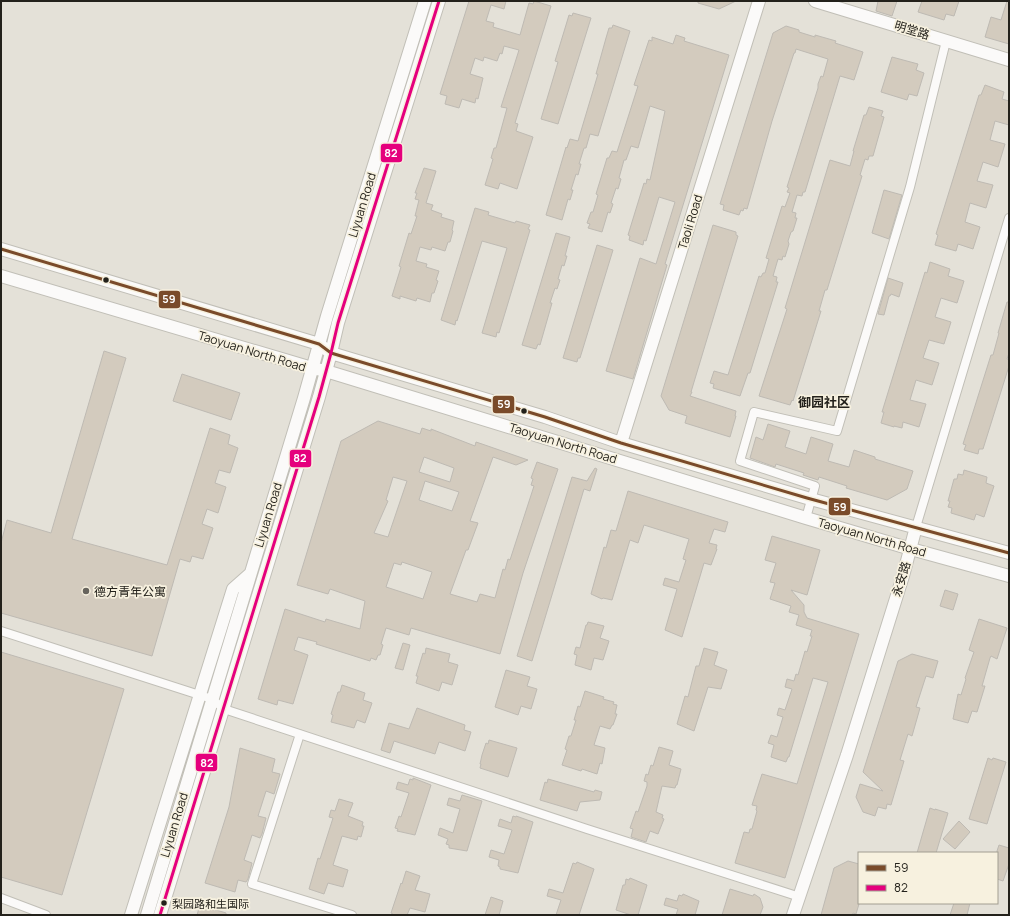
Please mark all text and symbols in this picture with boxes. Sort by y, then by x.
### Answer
street label: 明堂路 [892,17,932,43]
line badge: 82 [380,143,403,163]
text: 82 [384,145,398,160]
street label: Liyuan Road [344,170,380,240]
street label: Taoli Road [674,192,706,252]
unlabelled marker [101,275,111,285]
line badge: 59 [158,290,181,309]
text: 59 [162,291,176,306]
street label: Taoyuan North Road [196,327,308,375]
district label: 御园社区 [798,393,850,411]
line badge: 59 [492,395,515,414]
text: 59 [497,396,511,411]
unlabelled marker [519,406,529,416]
street label: Taoyuan North Road [507,419,619,467]
line badge: 82 [289,449,312,468]
text: 82 [293,450,307,465]
street label: Liyuan Road [250,480,286,550]
line badge: 59 [828,497,851,516]
text: 59 [833,499,847,514]
street label: Taoyuan North Road [816,513,928,561]
street label: 永安路 [888,559,914,599]
place label: 德方青年公寓 [94,583,166,600]
marker: 德方青年公寓 [81,586,91,596]
line badge: 82 [195,753,218,772]
text: 82 [200,755,214,770]
street label: Liyuan Road [156,790,192,860]
legend [858,852,998,904]
text: 59 [894,859,908,876]
text: 82 [894,879,908,896]
place label: 梨园路和生国际 [172,896,249,911]
marker: 梨园路和生国际 [159,898,169,908]

